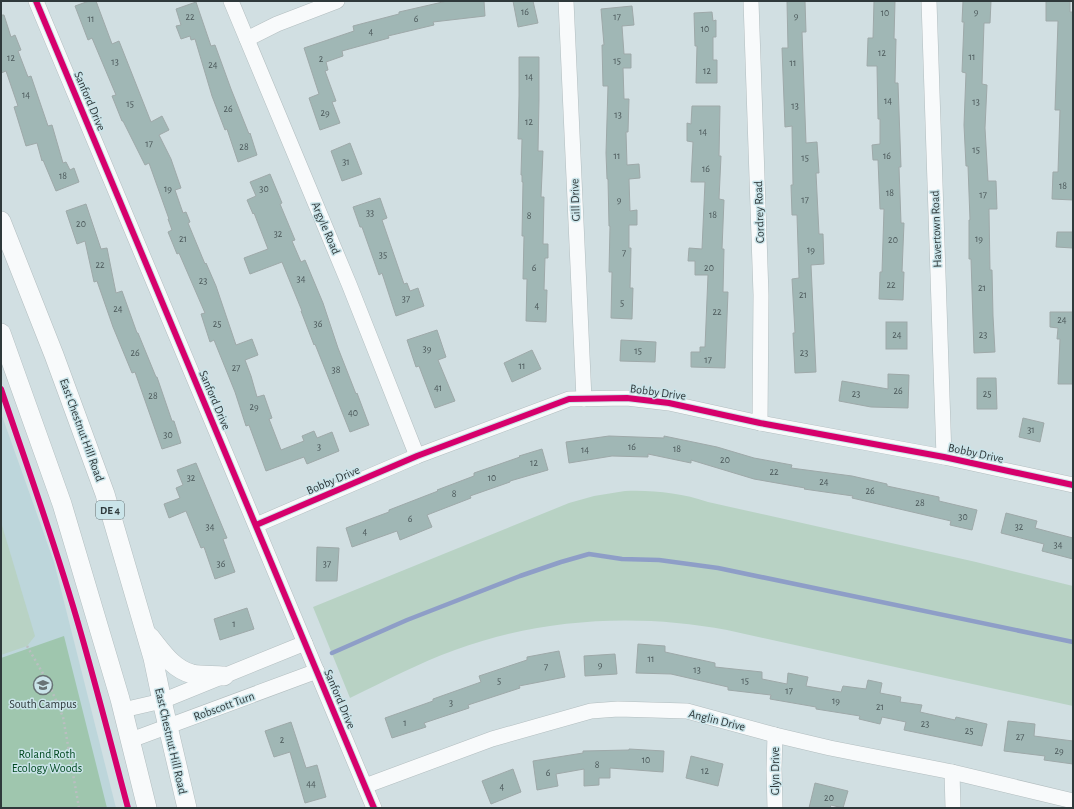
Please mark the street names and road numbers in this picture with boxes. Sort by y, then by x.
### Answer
street label: Sanford Drive [72,70,108,132]
street label: Gill Drive [568,178,582,222]
street label: Cordrey Road [752,181,767,243]
street label: Havertown Road [929,190,943,268]
street label: Argyle Road [309,200,342,257]
street label: Sanford Drive [197,369,233,431]
street label: East Chestnut Hill Road [58,377,106,483]
street label: Bobby Drive [629,382,687,403]
street label: Bobby Drive [947,441,1005,466]
street label: Bobby Drive [305,463,362,497]
road number: DE 4 [96,501,124,519]
street label: Sanford Drive [322,668,358,730]
street label: East Chestnut Hill Road [153,687,189,795]
street label: Robscott Turn [192,689,256,723]
street label: Anglin Drive [687,707,747,733]
street label: Glyn Drive [769,747,782,795]

